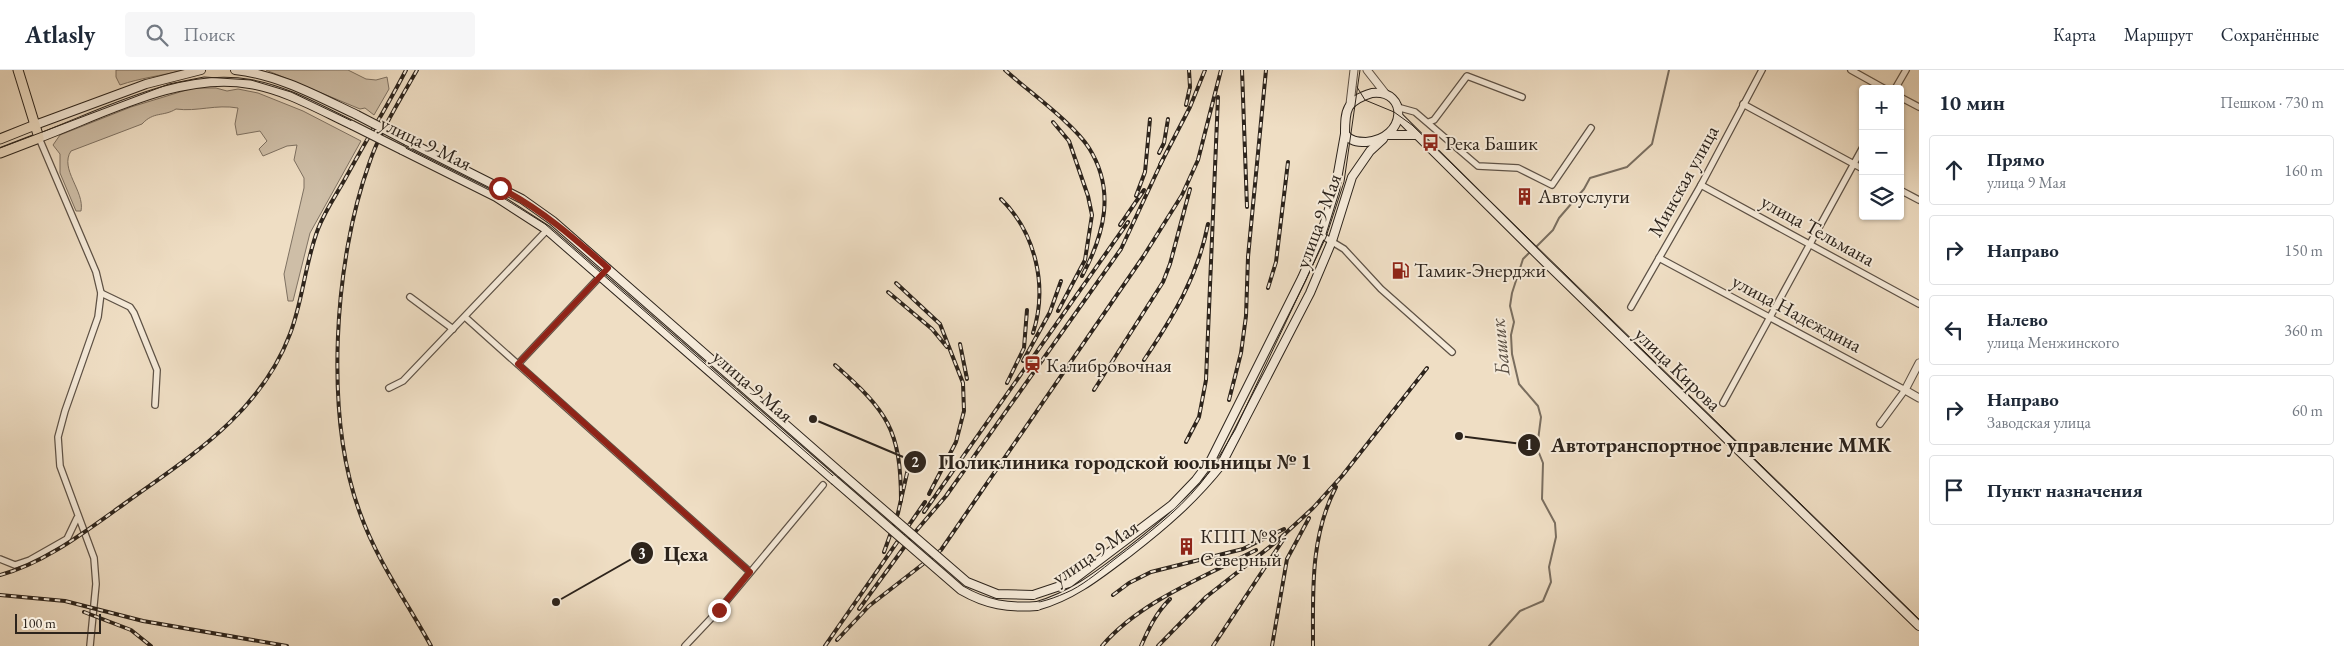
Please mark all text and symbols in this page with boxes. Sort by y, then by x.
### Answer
search box [125,12,475,57]
text: Atlasly [25,19,95,50]
icon: search [143,21,171,49]
text: Поиск [183,22,235,47]
text: Карта [2053,23,2096,46]
text: Маршрут [2124,23,2193,46]
text: Сохранённые [2221,23,2319,46]
map controls [1859,85,1904,220]
button: + [1859,85,1904,130]
text: 10 мин [1939,89,2005,116]
text: Пешком · 730 m [2220,92,2324,113]
street label: улица 9 Мая [376,110,476,176]
street label: Минская улица [1642,121,1724,241]
place label: Река Башик [1445,130,1538,156]
button: − [1859,130,1904,175]
bus stop icon: Река Башик [1421,133,1441,153]
text: Прямо [1987,147,2045,172]
icon: ahead [1940,156,1968,184]
text: 160 m [2284,160,2323,181]
street label: улица 9 Мая [1289,170,1347,272]
text: улица 9 Мая [1987,172,2066,193]
button: layers [1859,175,1904,220]
route start [489,177,512,200]
place label: Автоуслуги [1537,183,1630,209]
building icon: Автоуслуги [1514,186,1534,206]
street label: улица Тельмана [1756,188,1880,272]
icon: right [1940,236,1968,264]
text: Направо [1987,238,2059,263]
text: 150 m [2284,240,2323,261]
place label: Тамик-Энерджи [1414,257,1547,283]
fuel station icon: Тамик-Энерджи [1390,260,1410,280]
street label: улица Надеждина [1728,268,1866,358]
text: Налево [1987,307,2048,332]
water label: Башик [1483,316,1516,378]
icon: left [1940,316,1968,344]
text: 360 m [2284,320,2323,341]
street label: улица Кирова [1629,321,1727,417]
text: улица Менжинского [1987,332,2119,353]
street label: улица 9 Мая [707,344,799,428]
place label: Калибровочная [1046,352,1172,378]
station icon: Калибровочная [1022,355,1042,375]
text: Направо [1987,387,2059,412]
icon: right [1940,396,1968,424]
text: 60 m [2292,400,2323,421]
text: Заводская улица [1987,412,2091,433]
callout: Автотранспортное управление ММК [1516,427,1902,463]
text: Автотранспортное управление ММК [1550,431,1893,458]
text: 1 [1525,435,1533,454]
callout: Поликлиника городской юольницы № 1 [903,444,1321,480]
text: Поликлиника городской юольницы № 1 [938,448,1312,475]
text: 2 [911,452,919,471]
icon: arrive [1940,476,1968,504]
text: Пункт назначения [1987,478,2143,503]
street label: улица 9 Мая [1047,514,1143,590]
place label: КПП №8 - Северный [1200,523,1287,572]
callout: Цеха [629,535,719,571]
building icon: КПП №8 - Северный [1176,537,1196,557]
text: Цеха [664,540,709,567]
text: 3 [638,544,646,563]
route end [708,599,731,622]
scale bar [15,611,101,634]
text: 100 m [22,614,56,632]

